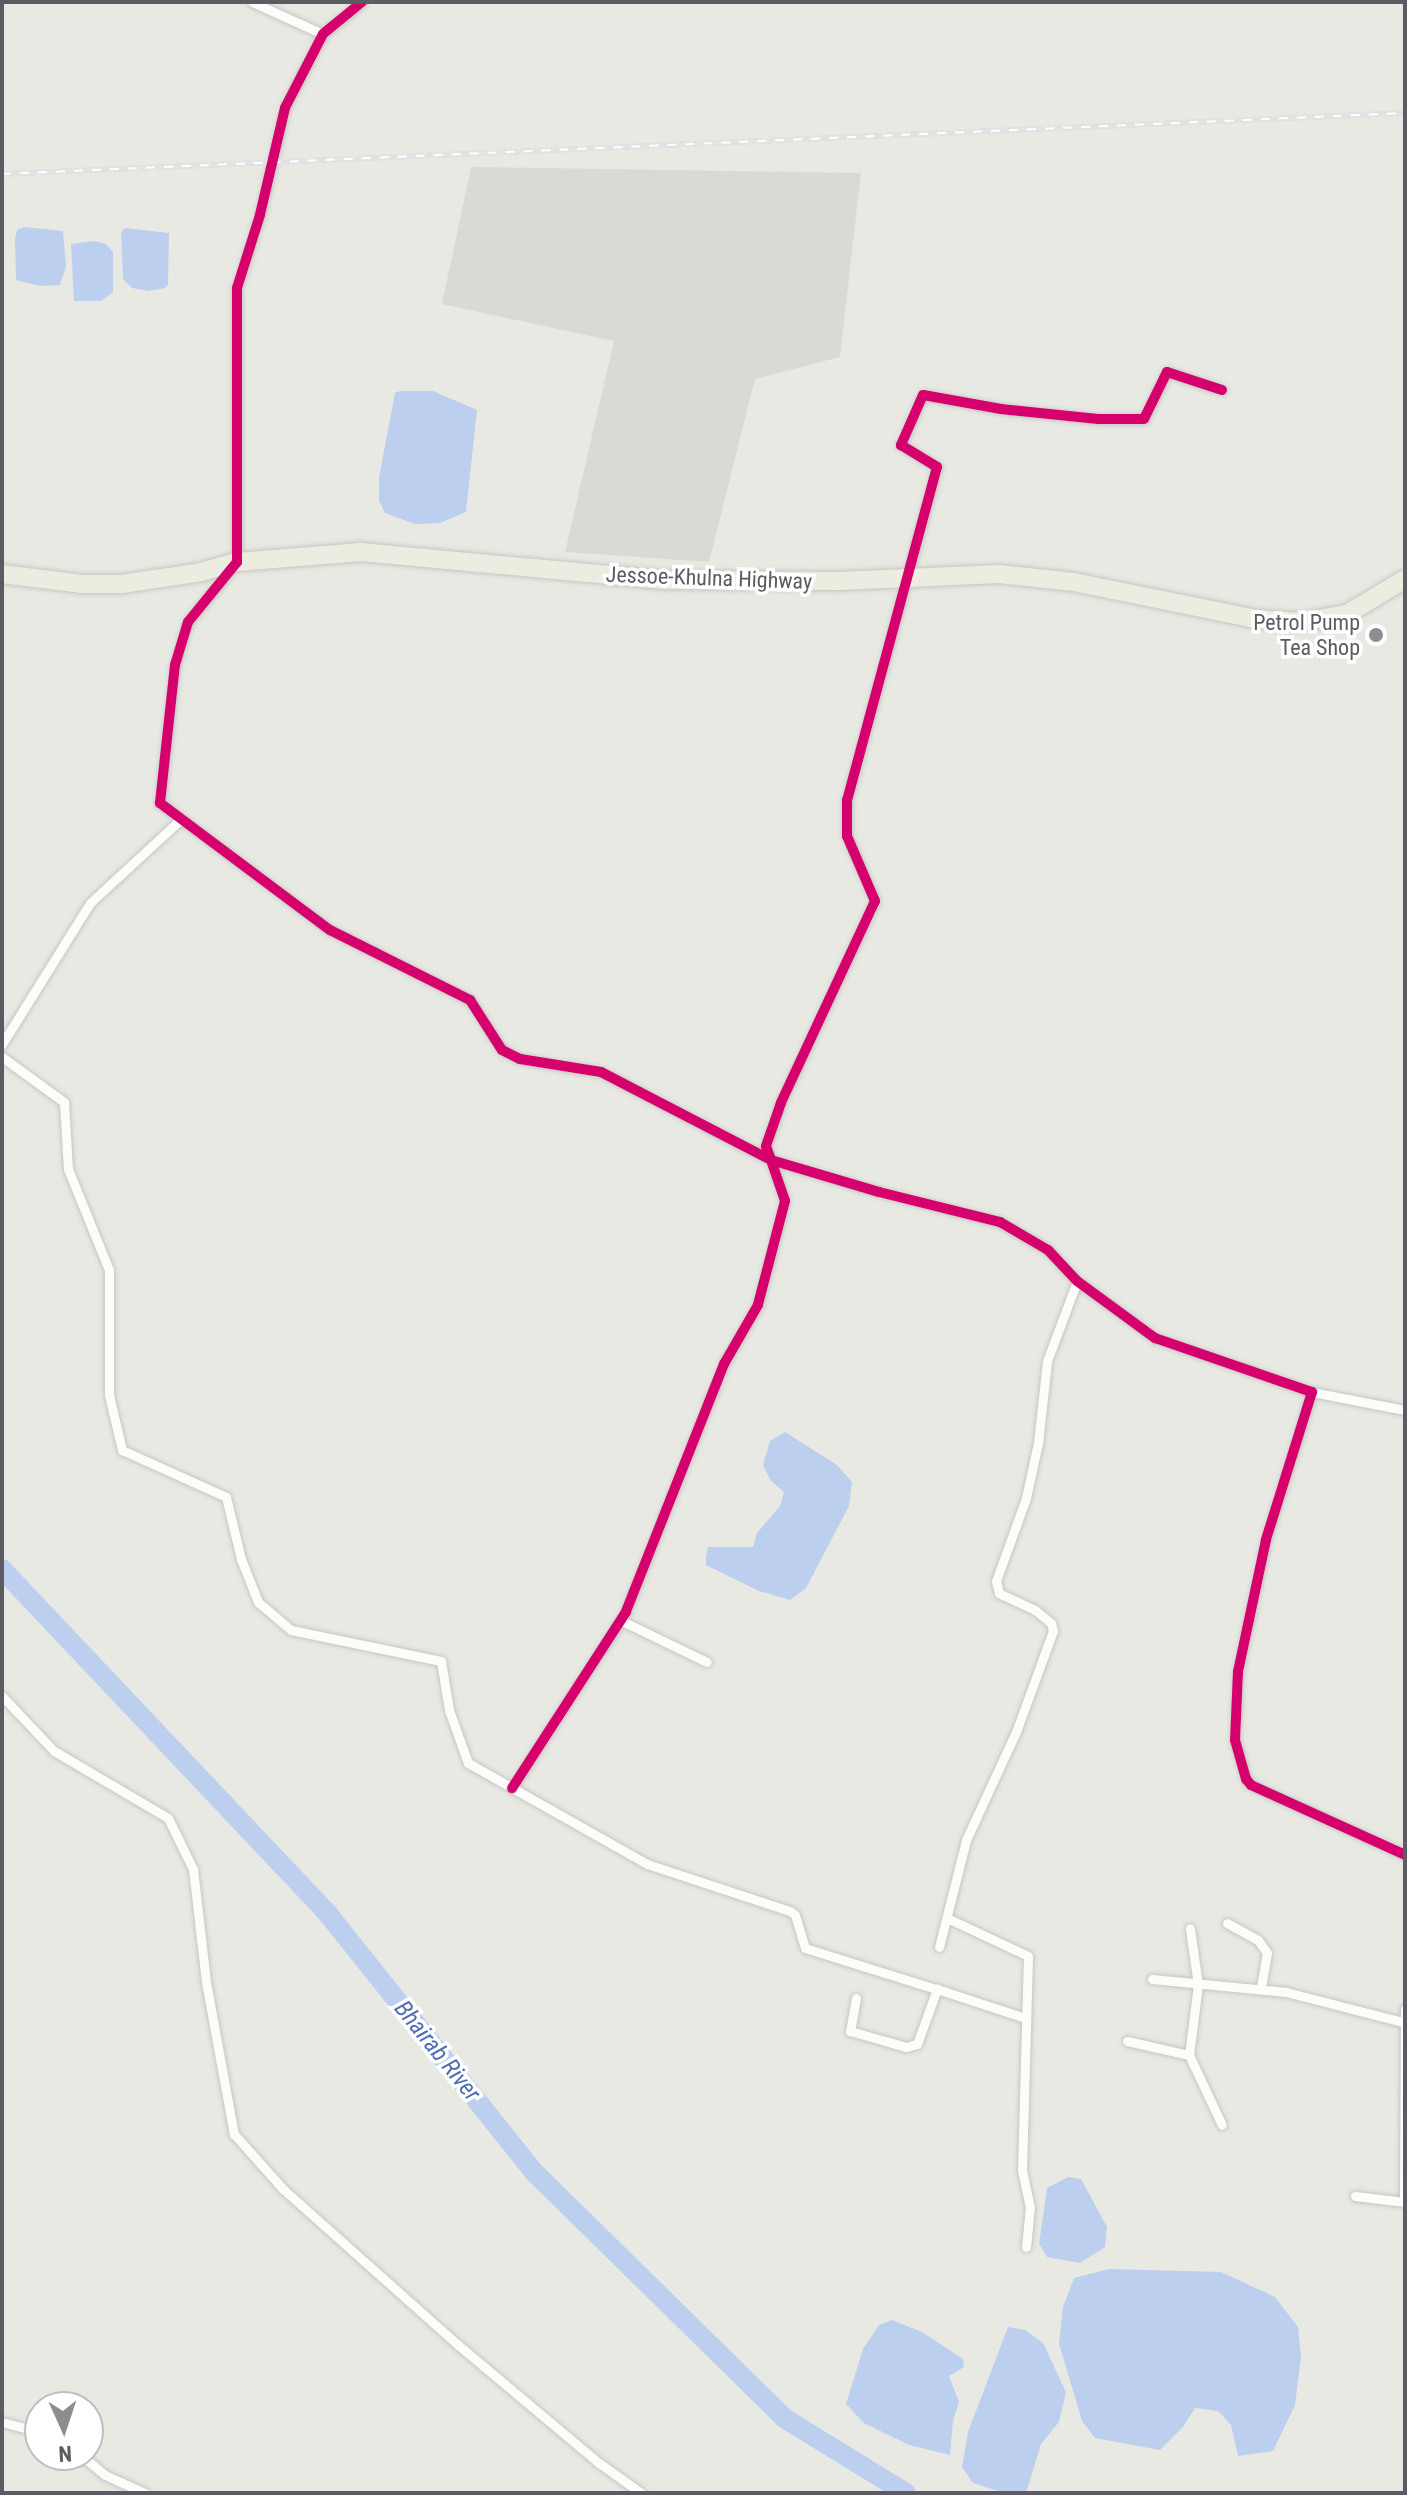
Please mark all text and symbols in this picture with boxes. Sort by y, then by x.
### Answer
street label: Jessoe-Khulna Highway [605,561,813,595]
place label: Petrol Pump Tea Shop [1253,609,1360,660]
marker: Petrol Pump Tea Shop [1367,626,1385,644]
water label: Bhairab River [388,1995,486,2107]
north arrow [24,2391,104,2471]
text: N [58,2441,73,2466]

